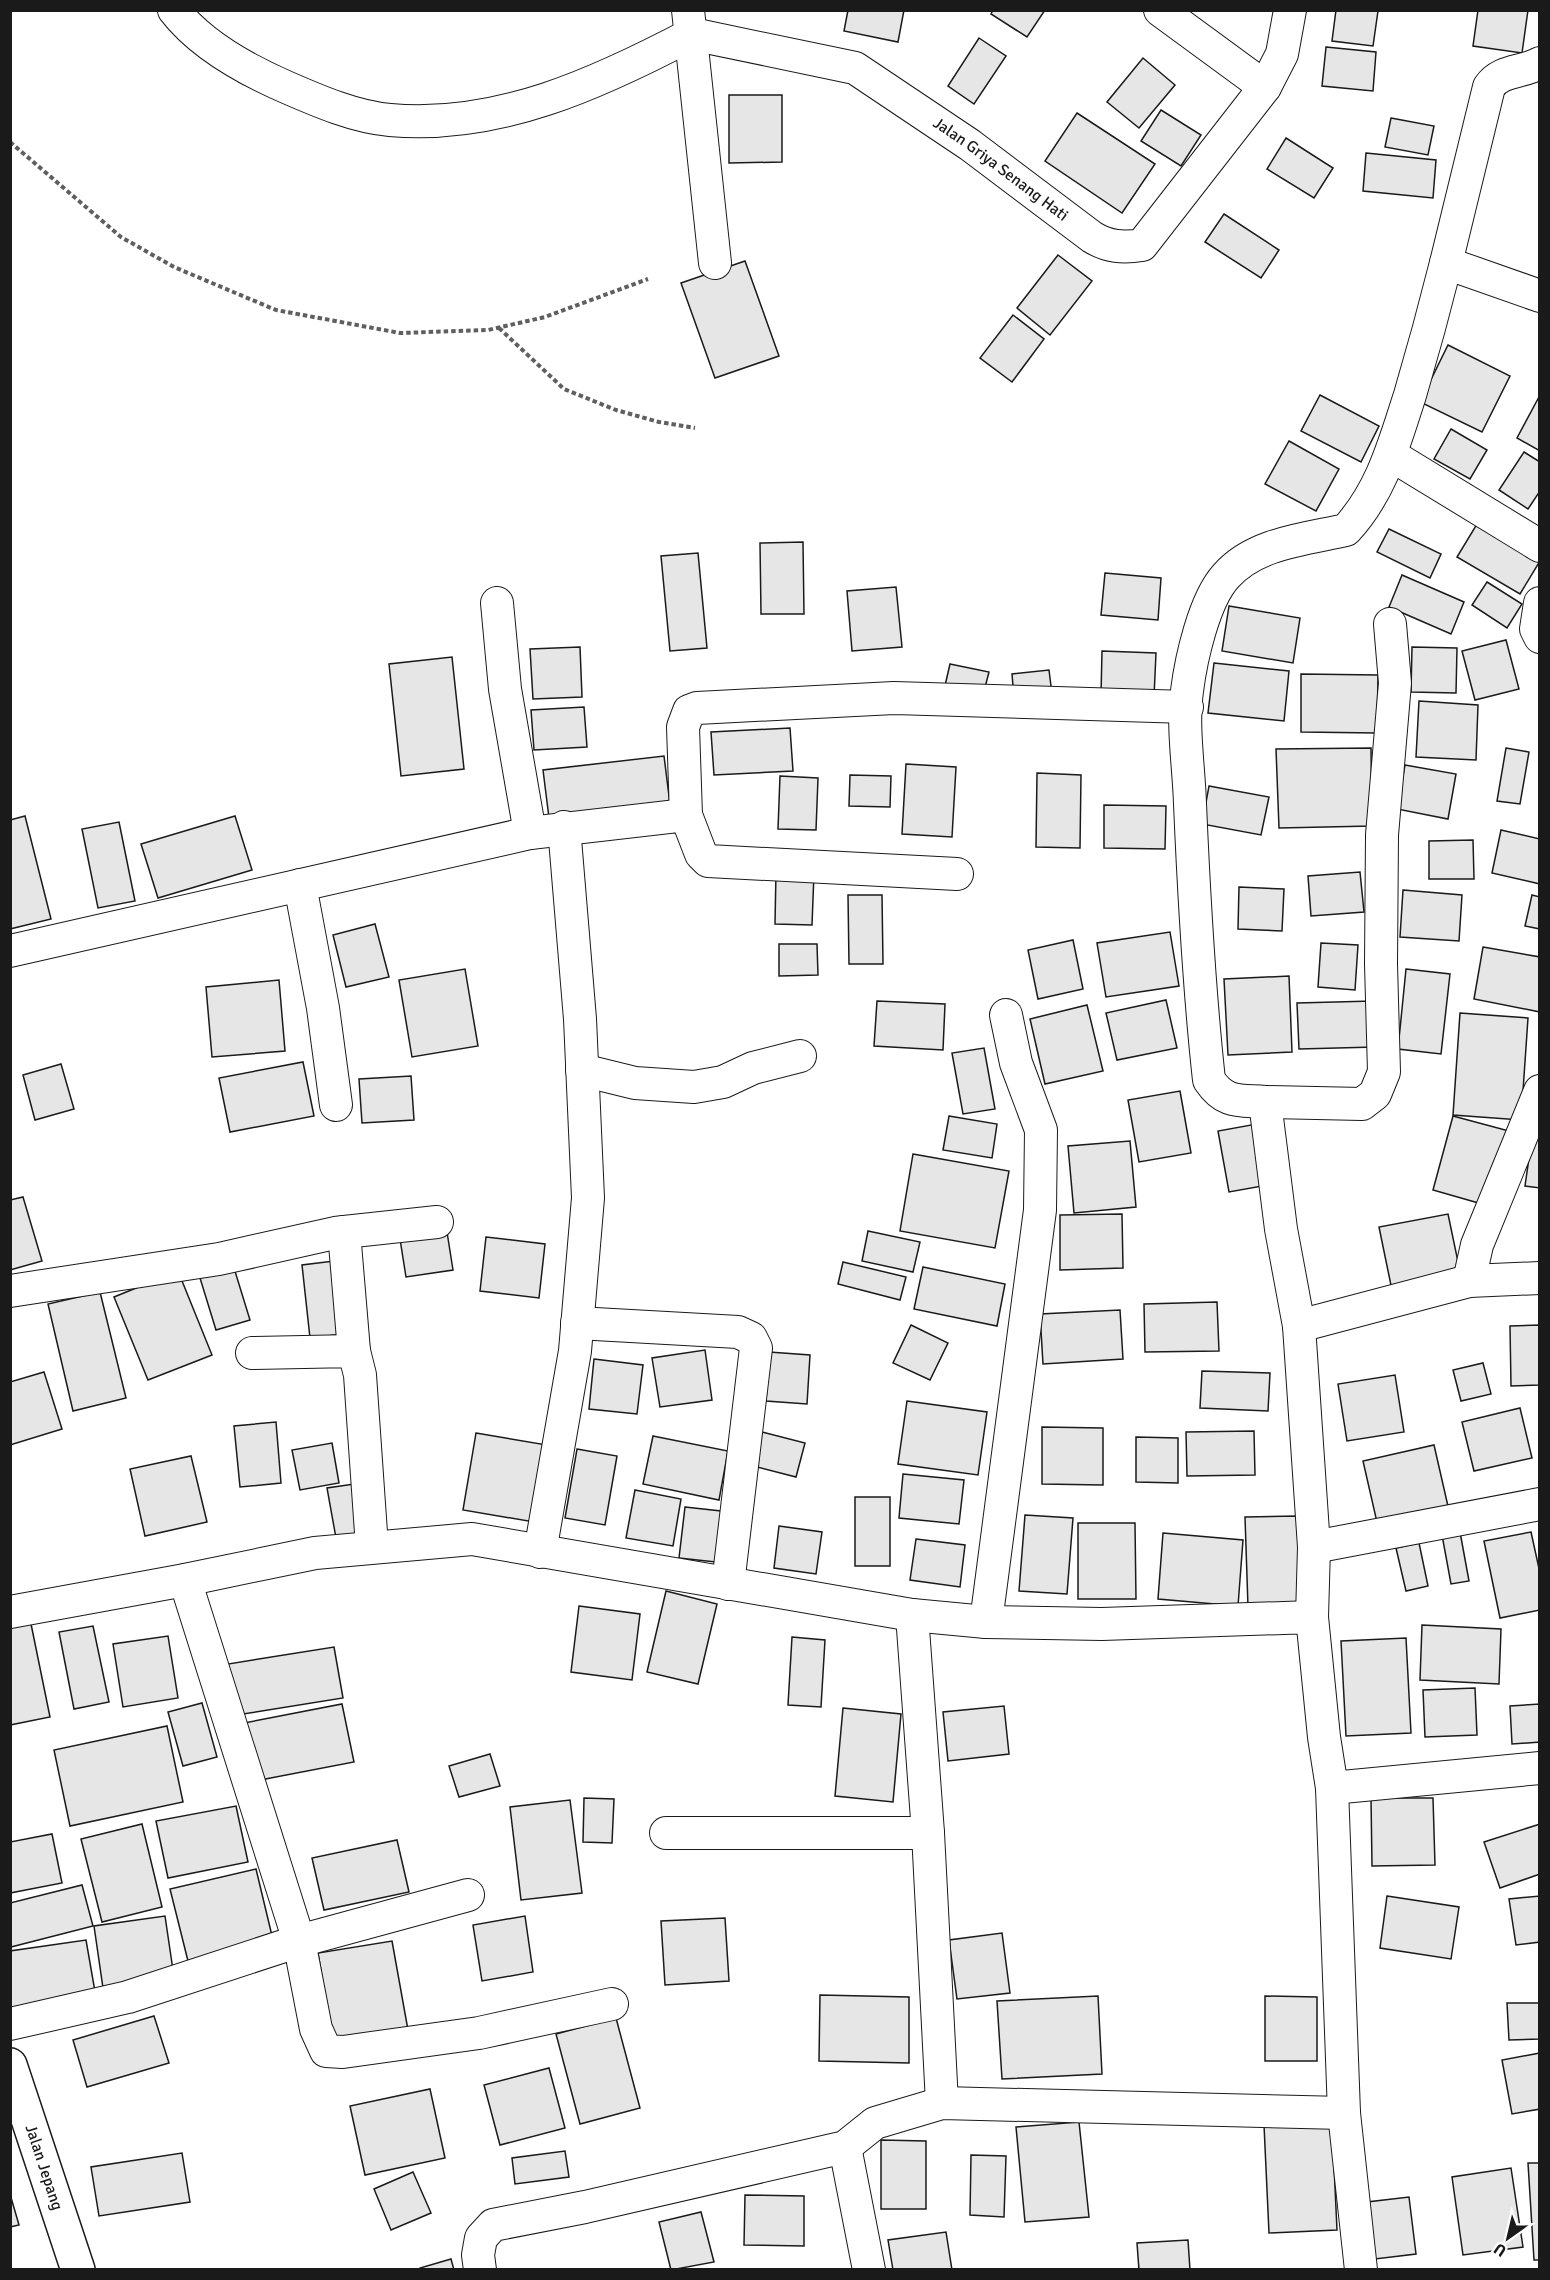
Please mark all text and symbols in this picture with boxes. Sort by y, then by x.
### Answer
street label: Jalan Griya Senang Hati [929,113,1072,226]
street label: Jalan Jepang [20,2122,68,2213]
north arrow [1478,2208,1538,2268]
text: U [1490,2238,1510,2261]

